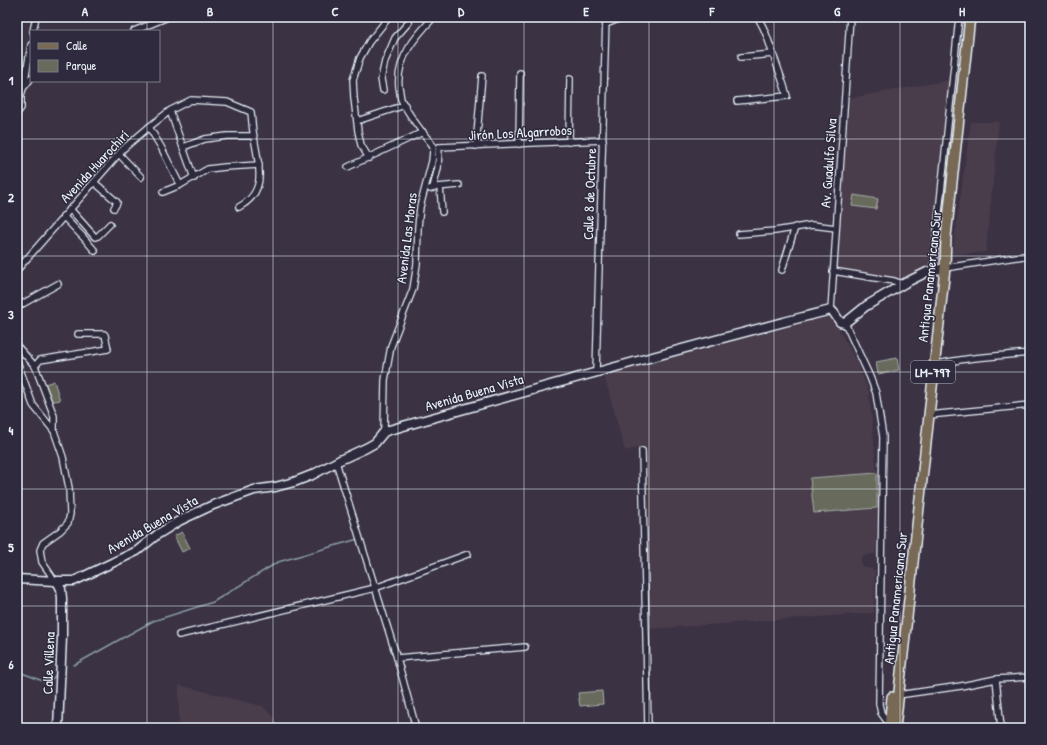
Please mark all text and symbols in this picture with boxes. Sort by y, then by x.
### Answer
text: A [82,2,89,20]
text: B [207,2,214,20]
text: C [331,2,339,20]
text: D [458,2,465,20]
text: E [583,2,589,20]
text: F [709,2,716,20]
text: G [834,2,841,20]
text: H [959,2,965,20]
legend [30,30,160,82]
text: Calle [66,37,87,54]
text: Parque [66,57,96,74]
text: 1 [9,71,14,89]
street label: Av. Guadulfo Silva [815,117,841,208]
street label: Jirón Los Algarrobos [468,120,572,145]
street label: Avenida Huarochirí [55,125,133,207]
street label: Calle 8 de Octubre [578,147,600,240]
text: 2 [8,188,15,206]
street label: Avenida Las Moras [391,192,421,284]
street label: Antigua Panamericana Sur [913,208,946,343]
text: 3 [8,305,14,323]
road number: LM-797 [911,361,955,383]
street label: Avenida Buena Vista [423,369,526,415]
text: 4 [9,421,14,439]
street label: Avenida Buena Vista [103,490,201,558]
street label: Antigua Panamericana Sur [879,530,912,665]
text: 5 [8,538,14,556]
street label: Calle Villena [37,631,59,695]
text: 6 [8,655,14,673]

